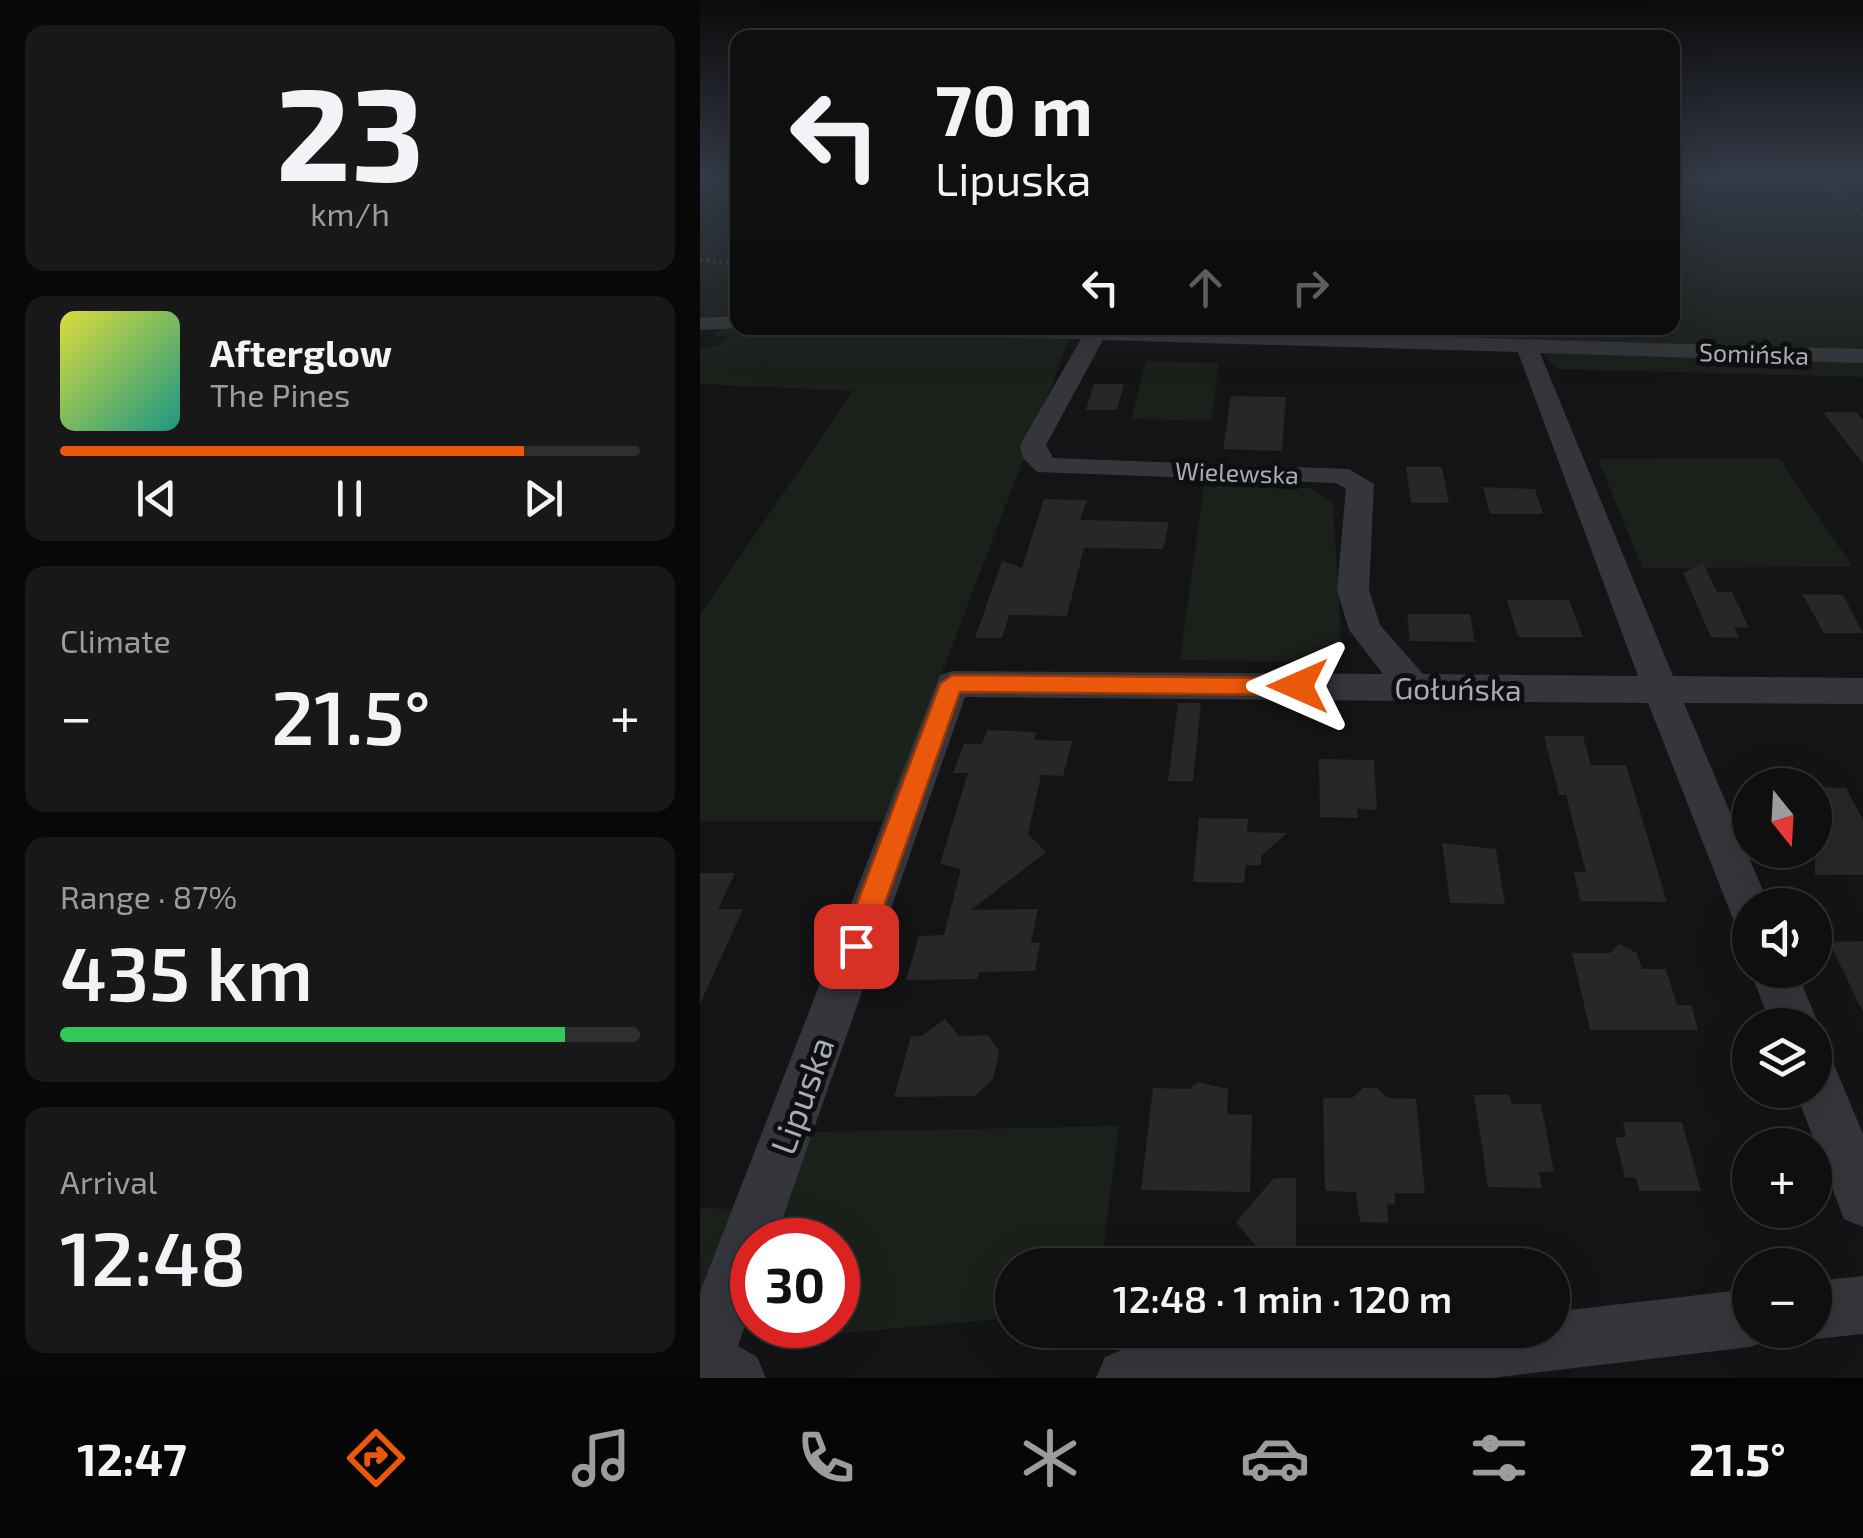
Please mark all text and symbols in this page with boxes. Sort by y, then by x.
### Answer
text: 23 [275,51,425,207]
text: 70 m [935,66,1093,150]
icon: left [770,70,900,200]
text: Lipuska [935,151,1092,205]
text: km/h [310,194,390,232]
icon: left [1073,260,1128,315]
icon: ahead [1178,260,1233,315]
icon: right [1283,260,1338,315]
text: Afterglow [210,329,392,375]
street label: Somińska [1699,336,1809,370]
text: The Pines [210,375,350,413]
street label: Wielewska [1175,455,1299,489]
icon: previous [129,471,184,526]
icon: pause [322,471,377,526]
icon: next [516,471,571,526]
text: Climate [60,621,171,659]
position arrow [1246,634,1350,738]
street label: Gołuńska [1394,669,1522,707]
text: 21.5° [271,670,431,760]
text: − [60,682,92,748]
text: + [610,682,640,748]
north arrow [1732,768,1832,868]
map controls [1732,768,1832,1348]
text: Range · 87% [60,877,237,915]
button: sound [1732,888,1832,988]
pin [814,904,899,989]
icon: arrive [829,919,884,974]
text: 435 km [60,926,313,1016]
button: layers [1732,1008,1832,1108]
street label: Lipuska [760,1031,842,1159]
button: + [1732,1128,1832,1228]
text: Arrival [60,1162,157,1200]
text: 12:48 [60,1211,246,1301]
speed limit sign: 30 [730,1218,860,1348]
button: − [1732,1248,1832,1348]
text: 12:48 · 1 min · 120 m [1113,1275,1452,1321]
icon: directions [341,1423,411,1493]
icon: music [566,1423,636,1493]
icon: phone [791,1423,861,1493]
icon: climate [1015,1423,1085,1493]
icon: car [1240,1423,1310,1493]
icon: filters [1464,1423,1534,1493]
text: 12:47 [77,1431,187,1485]
text: 21.5° [1689,1431,1786,1485]

